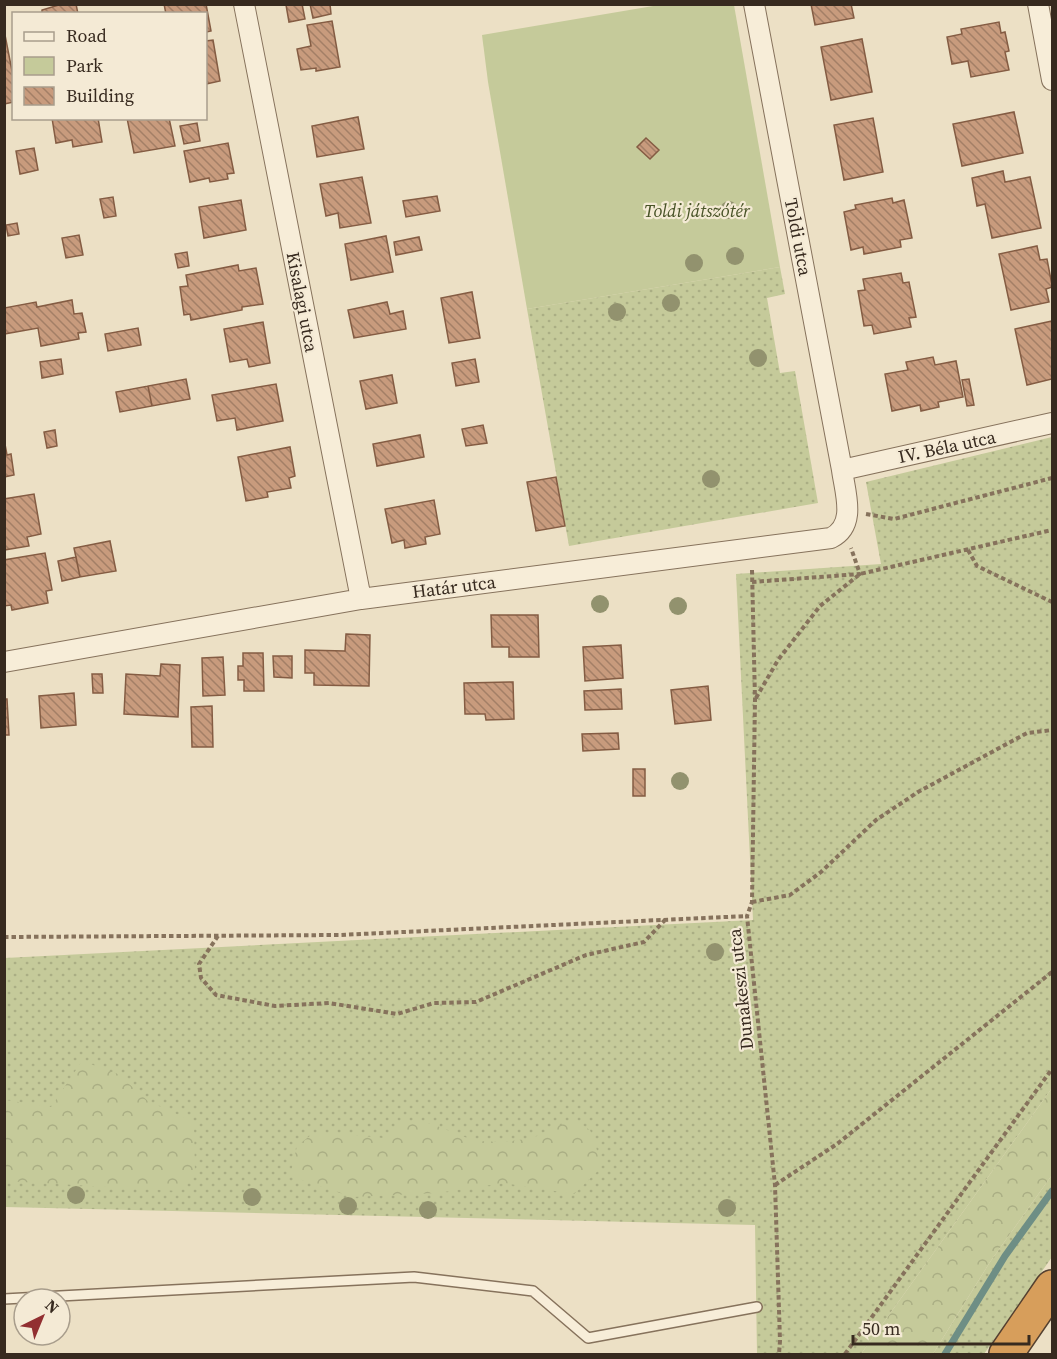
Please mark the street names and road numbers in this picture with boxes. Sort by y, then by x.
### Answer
street label: Toldi utca [779,196,818,279]
street label: Kisalagi utca [281,250,325,355]
street label: IV. Béla utca [896,424,999,469]
street label: Határ utca [411,569,498,604]
street label: Dunakeszi utca [722,926,759,1051]

